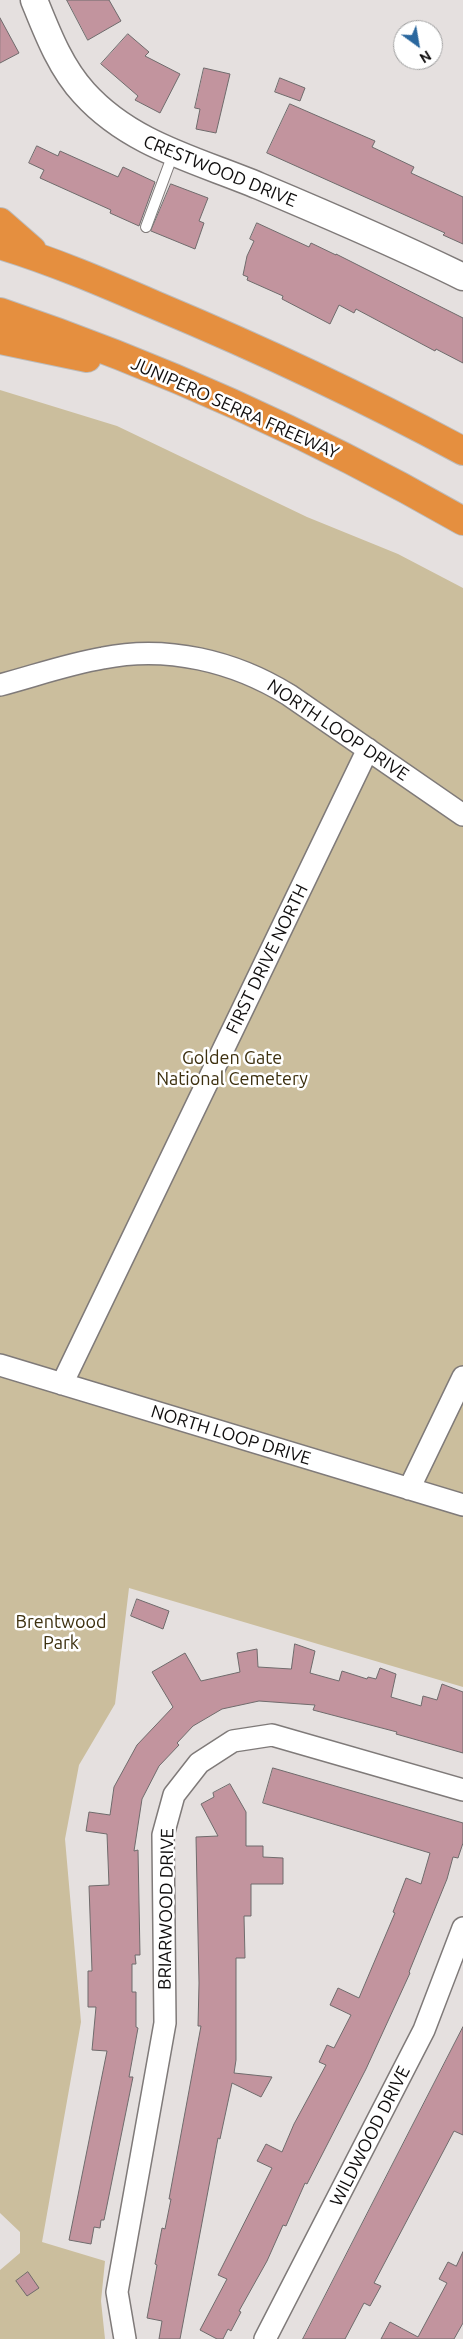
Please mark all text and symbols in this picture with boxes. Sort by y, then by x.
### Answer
north arrow [393,20,443,70]
text: N [417,47,434,66]
street label: CRESTWOOD DRIVE [140,130,300,212]
street label: JUNIPERO SERRA FREEWAY [128,352,342,464]
street label: NORTH LOOP DRIVE [263,675,413,785]
street label: FIRST DRIVE NORTH [221,881,313,1037]
park label: Golden Gate National Cemetery [156,1047,308,1090]
street label: NORTH LOOP DRIVE [148,1400,314,1470]
park label: Brentwood Park [15,1611,107,1654]
street label: BRIARWOOD DRIVE [154,1828,178,1990]
street label: WILDWOOD DRIVE [325,2062,415,2210]

